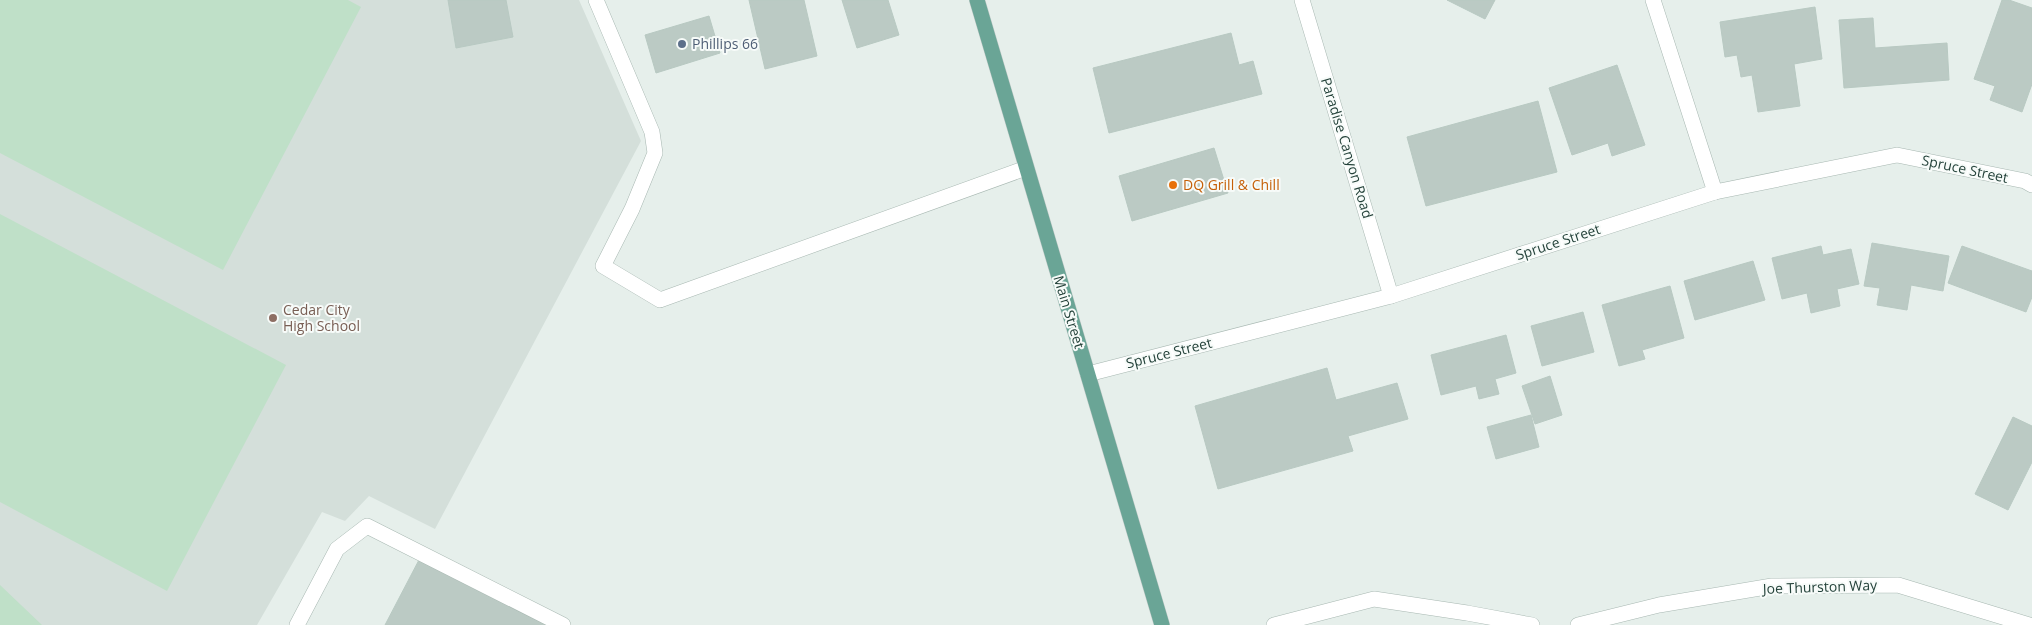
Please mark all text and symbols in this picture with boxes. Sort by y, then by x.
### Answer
place label: Phillips 66 [692,34,758,53]
marker: Phillips 66 [676,38,688,50]
street label: Paradise Canyon Road [1317,75,1378,221]
street label: Spruce Street [1920,150,2010,187]
place label: DQ Grill & Chill [1183,175,1280,194]
marker: DQ Grill & Chill [1167,179,1179,191]
street label: Spruce Street [1513,219,1603,264]
street label: Main Street [1049,273,1090,351]
place label: Cedar City High School [283,300,360,335]
marker: Cedar City High School [267,312,279,324]
street label: Spruce Street [1124,333,1214,372]
street label: Joe Thurston Way [1761,575,1878,598]

